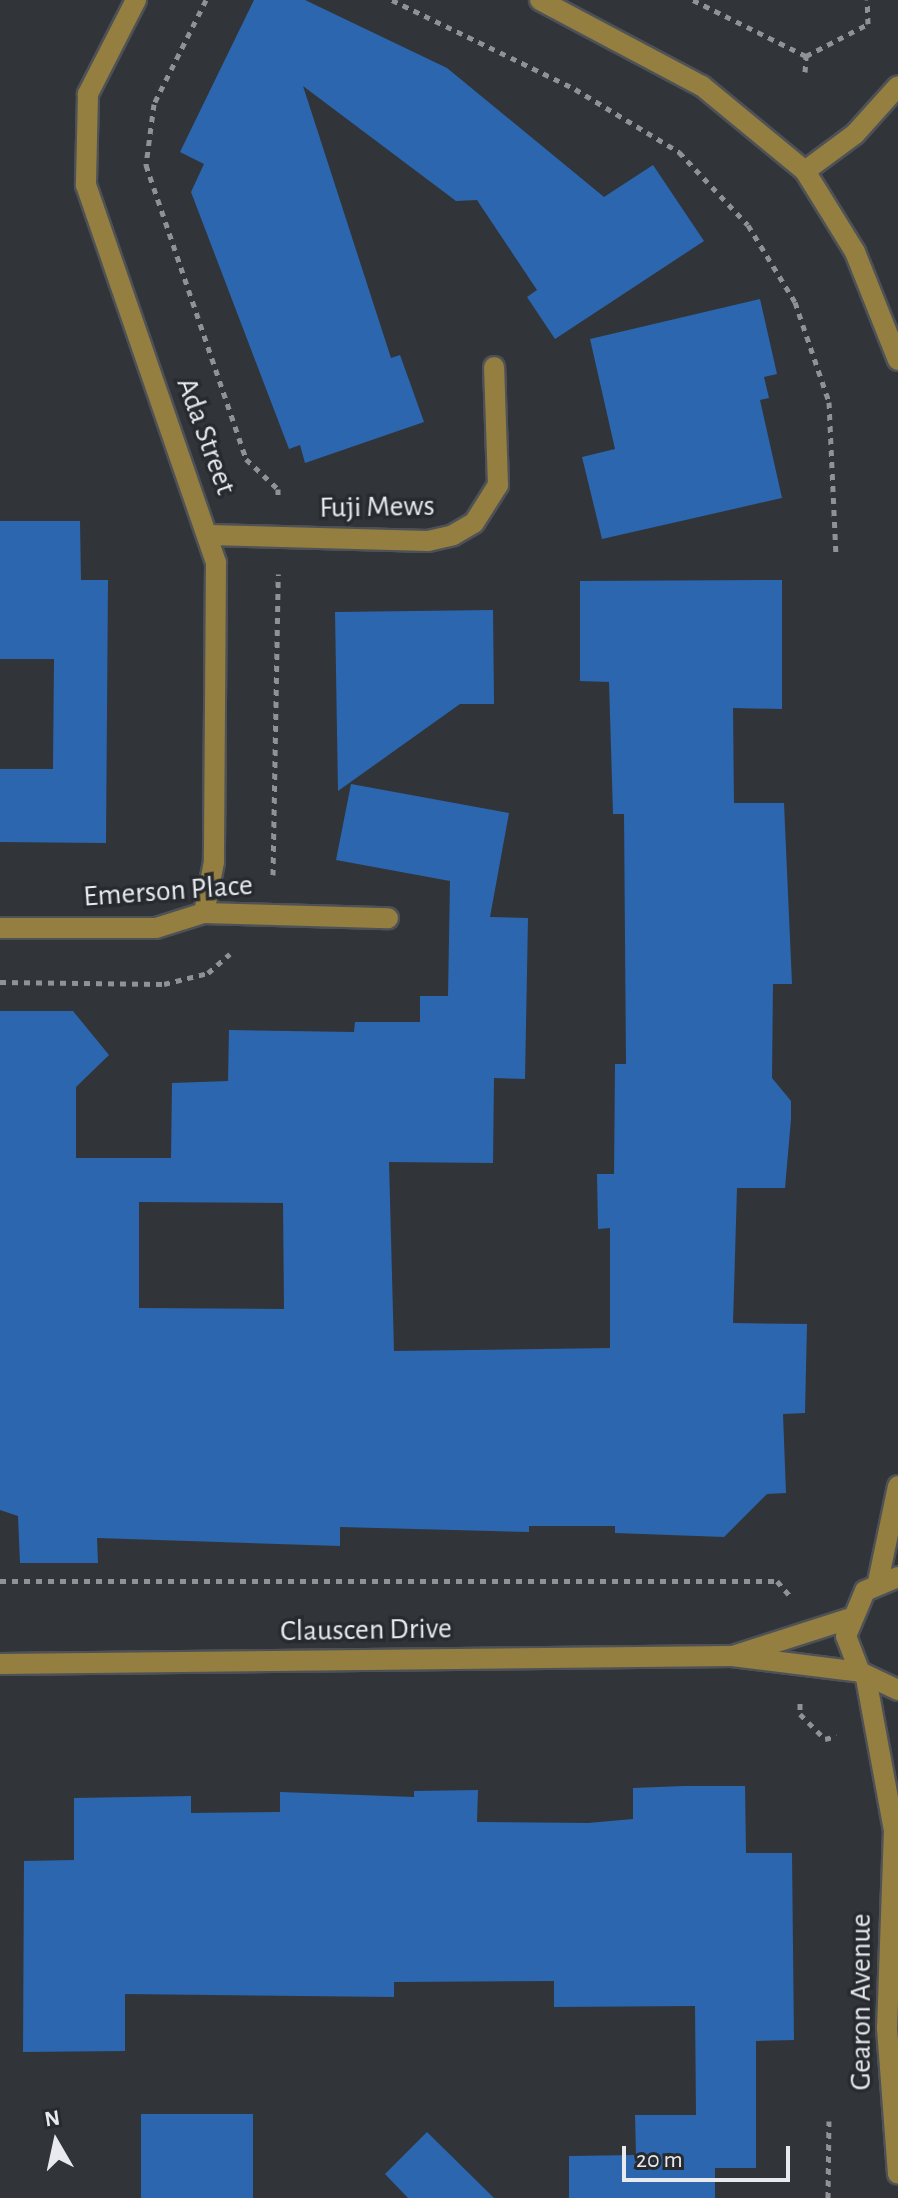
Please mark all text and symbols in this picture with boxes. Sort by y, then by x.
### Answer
street label: Ada Street [168,373,244,499]
street label: Fuji Mews [319,488,435,526]
street label: Emerson Place [82,867,254,915]
street label: Clauscen Drive [280,1611,452,1649]
street label: Gearon Avenue [843,1914,879,2090]
north arrow [16,2102,96,2182]
text: N [43,2106,62,2130]
scale bar [626,2130,794,2180]
text: 20 m [636,2148,683,2172]

